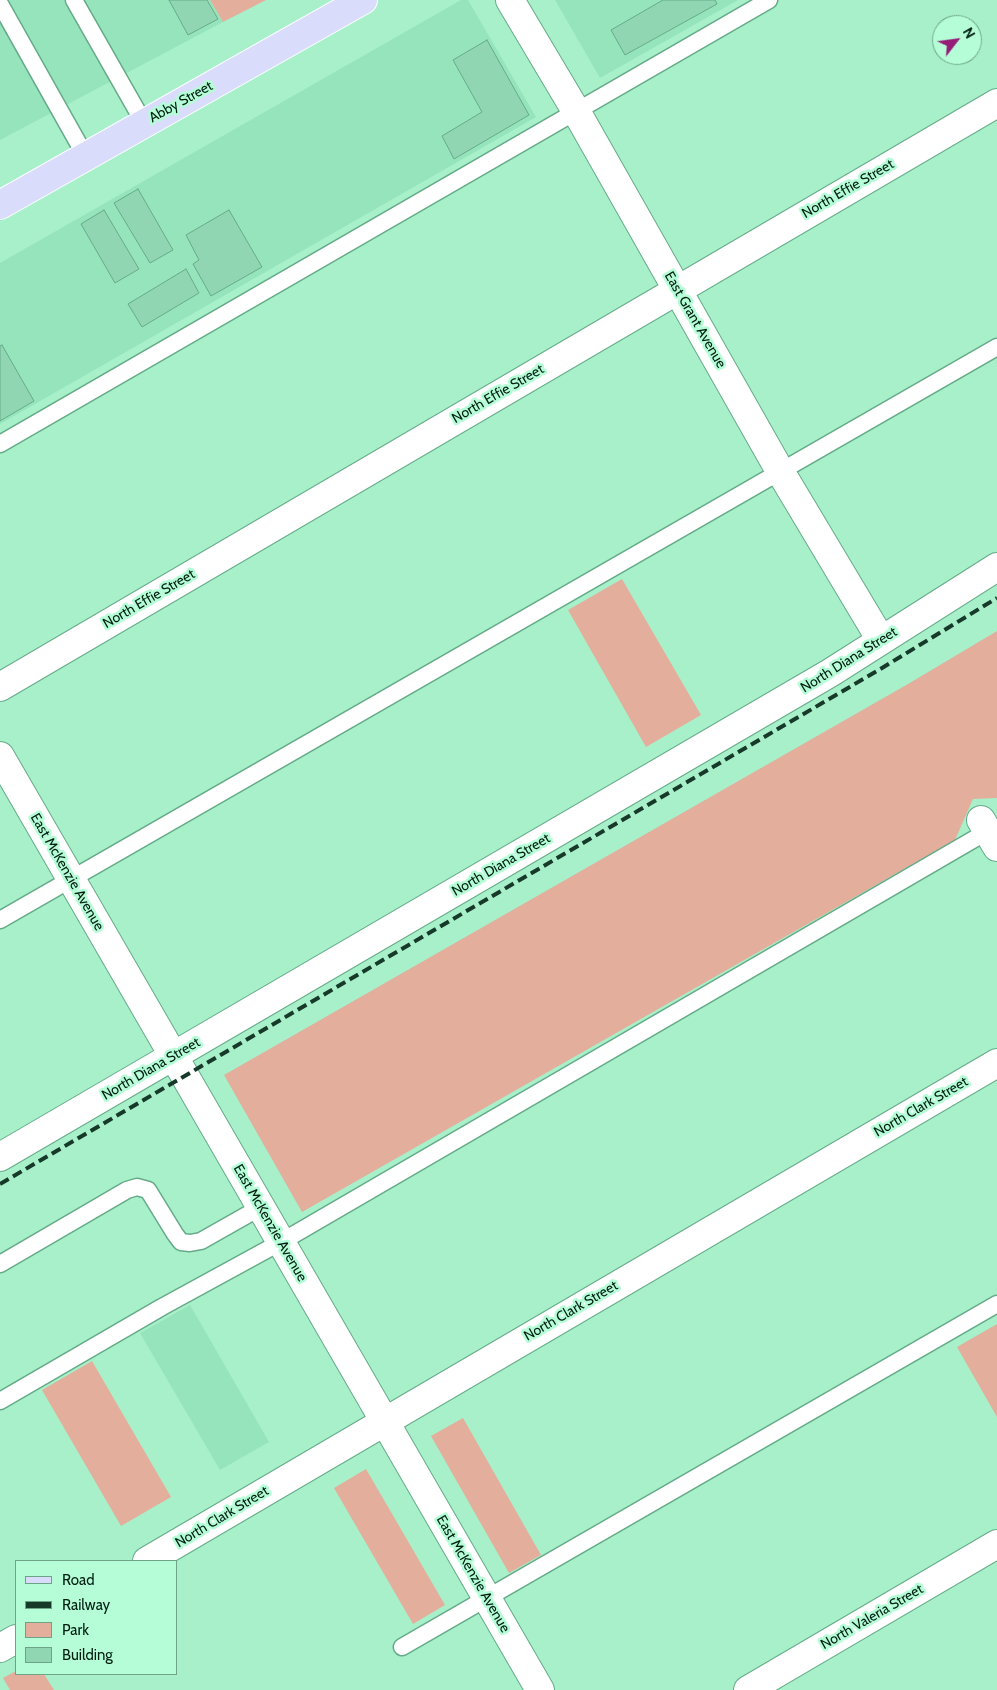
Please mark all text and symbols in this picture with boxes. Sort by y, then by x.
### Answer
north arrow [932,15,982,65]
text: N [959,24,979,42]
street label: Abby Street [146,78,216,126]
street label: North Effie Street [799,156,897,222]
street label: East Grant Avenue [661,269,729,371]
street label: North Effie Street [449,361,547,427]
street label: North Effie Street [100,566,198,632]
street label: North Diana Street [798,624,900,696]
street label: East McKenzie Avenue [27,811,107,933]
street label: North Diana Street [449,830,553,900]
street label: North Diana Street [99,1034,203,1104]
street label: North Clark Street [871,1073,971,1141]
street label: East McKenzie Avenue [230,1162,310,1284]
street label: North Clark Street [521,1277,621,1345]
street label: North Clark Street [172,1483,272,1551]
street label: East McKenzie Avenue [433,1513,513,1635]
legend [15,1560,178,1675]
text: Road [62,1571,95,1589]
street label: North Valeria Street [818,1581,926,1653]
text: Railway [62,1596,110,1614]
text: Park [62,1621,89,1639]
text: Building [62,1646,113,1664]

